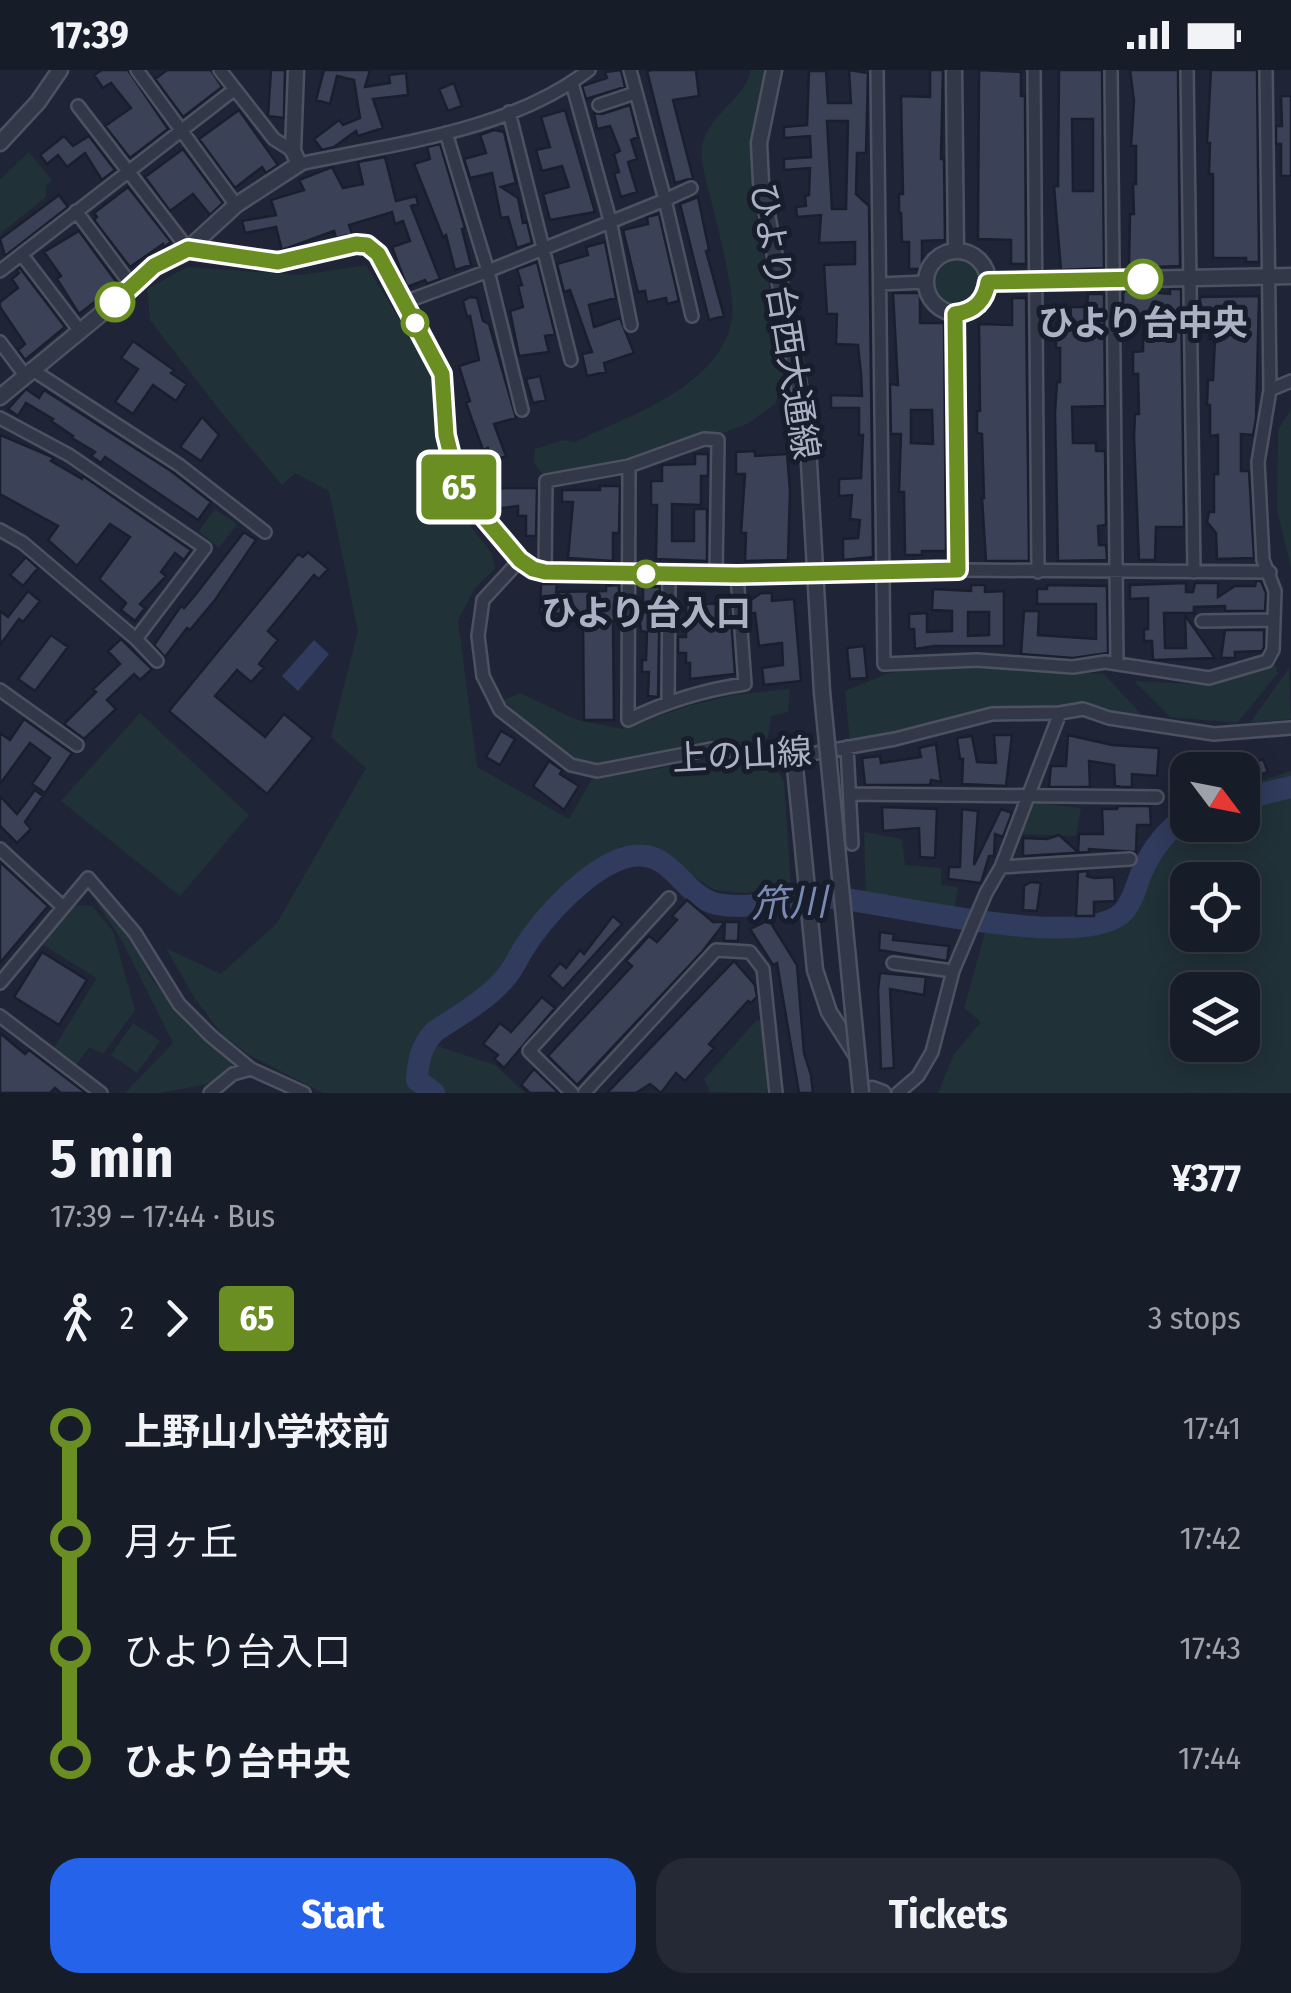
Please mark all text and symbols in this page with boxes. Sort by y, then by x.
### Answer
text: 17:39 [50,12,129,58]
street label: ひより台西大通線 [742,180,828,462]
marker: ひより台中央 [1124,260,1162,298]
unlabelled marker [96,283,134,321]
place label: ひより台中央 [1038,302,1248,344]
unlabelled marker [402,310,428,336]
line badge: 65 [414,454,504,520]
text: 65 [441,466,477,508]
marker: ひより台入口 [633,561,659,587]
place label: ひより台入口 [541,592,751,634]
street label: 上の山線 [671,730,813,780]
north arrow [1170,752,1260,842]
map controls [1170,752,1260,1062]
button: locate [1170,862,1260,952]
water label: 笊川 [750,879,832,927]
button: layers [1170,972,1260,1062]
text: 5 min [50,1126,173,1192]
text: ¥377 [1171,1155,1241,1201]
text: 17:39 – 17:44 · Bus [50,1197,275,1235]
icon: walk [50,1291,105,1346]
icon: forward [149,1291,204,1346]
text: 65 [239,1297,274,1339]
text: 2 [120,1299,134,1337]
text: 3 stops [1148,1299,1241,1337]
text: 上野山小学校前 [124,1409,390,1455]
text: 17:41 [1183,1409,1241,1447]
text: 月ヶ丘 [124,1519,238,1565]
text: 17:42 [1180,1519,1241,1557]
text: ひより台入口 [124,1629,351,1675]
text: 17:43 [1179,1629,1241,1667]
text: ひより台中央 [124,1739,351,1785]
text: 17:44 [1178,1739,1241,1777]
button: Start [50,1858,636,1973]
button: Tickets [656,1858,1241,1973]

